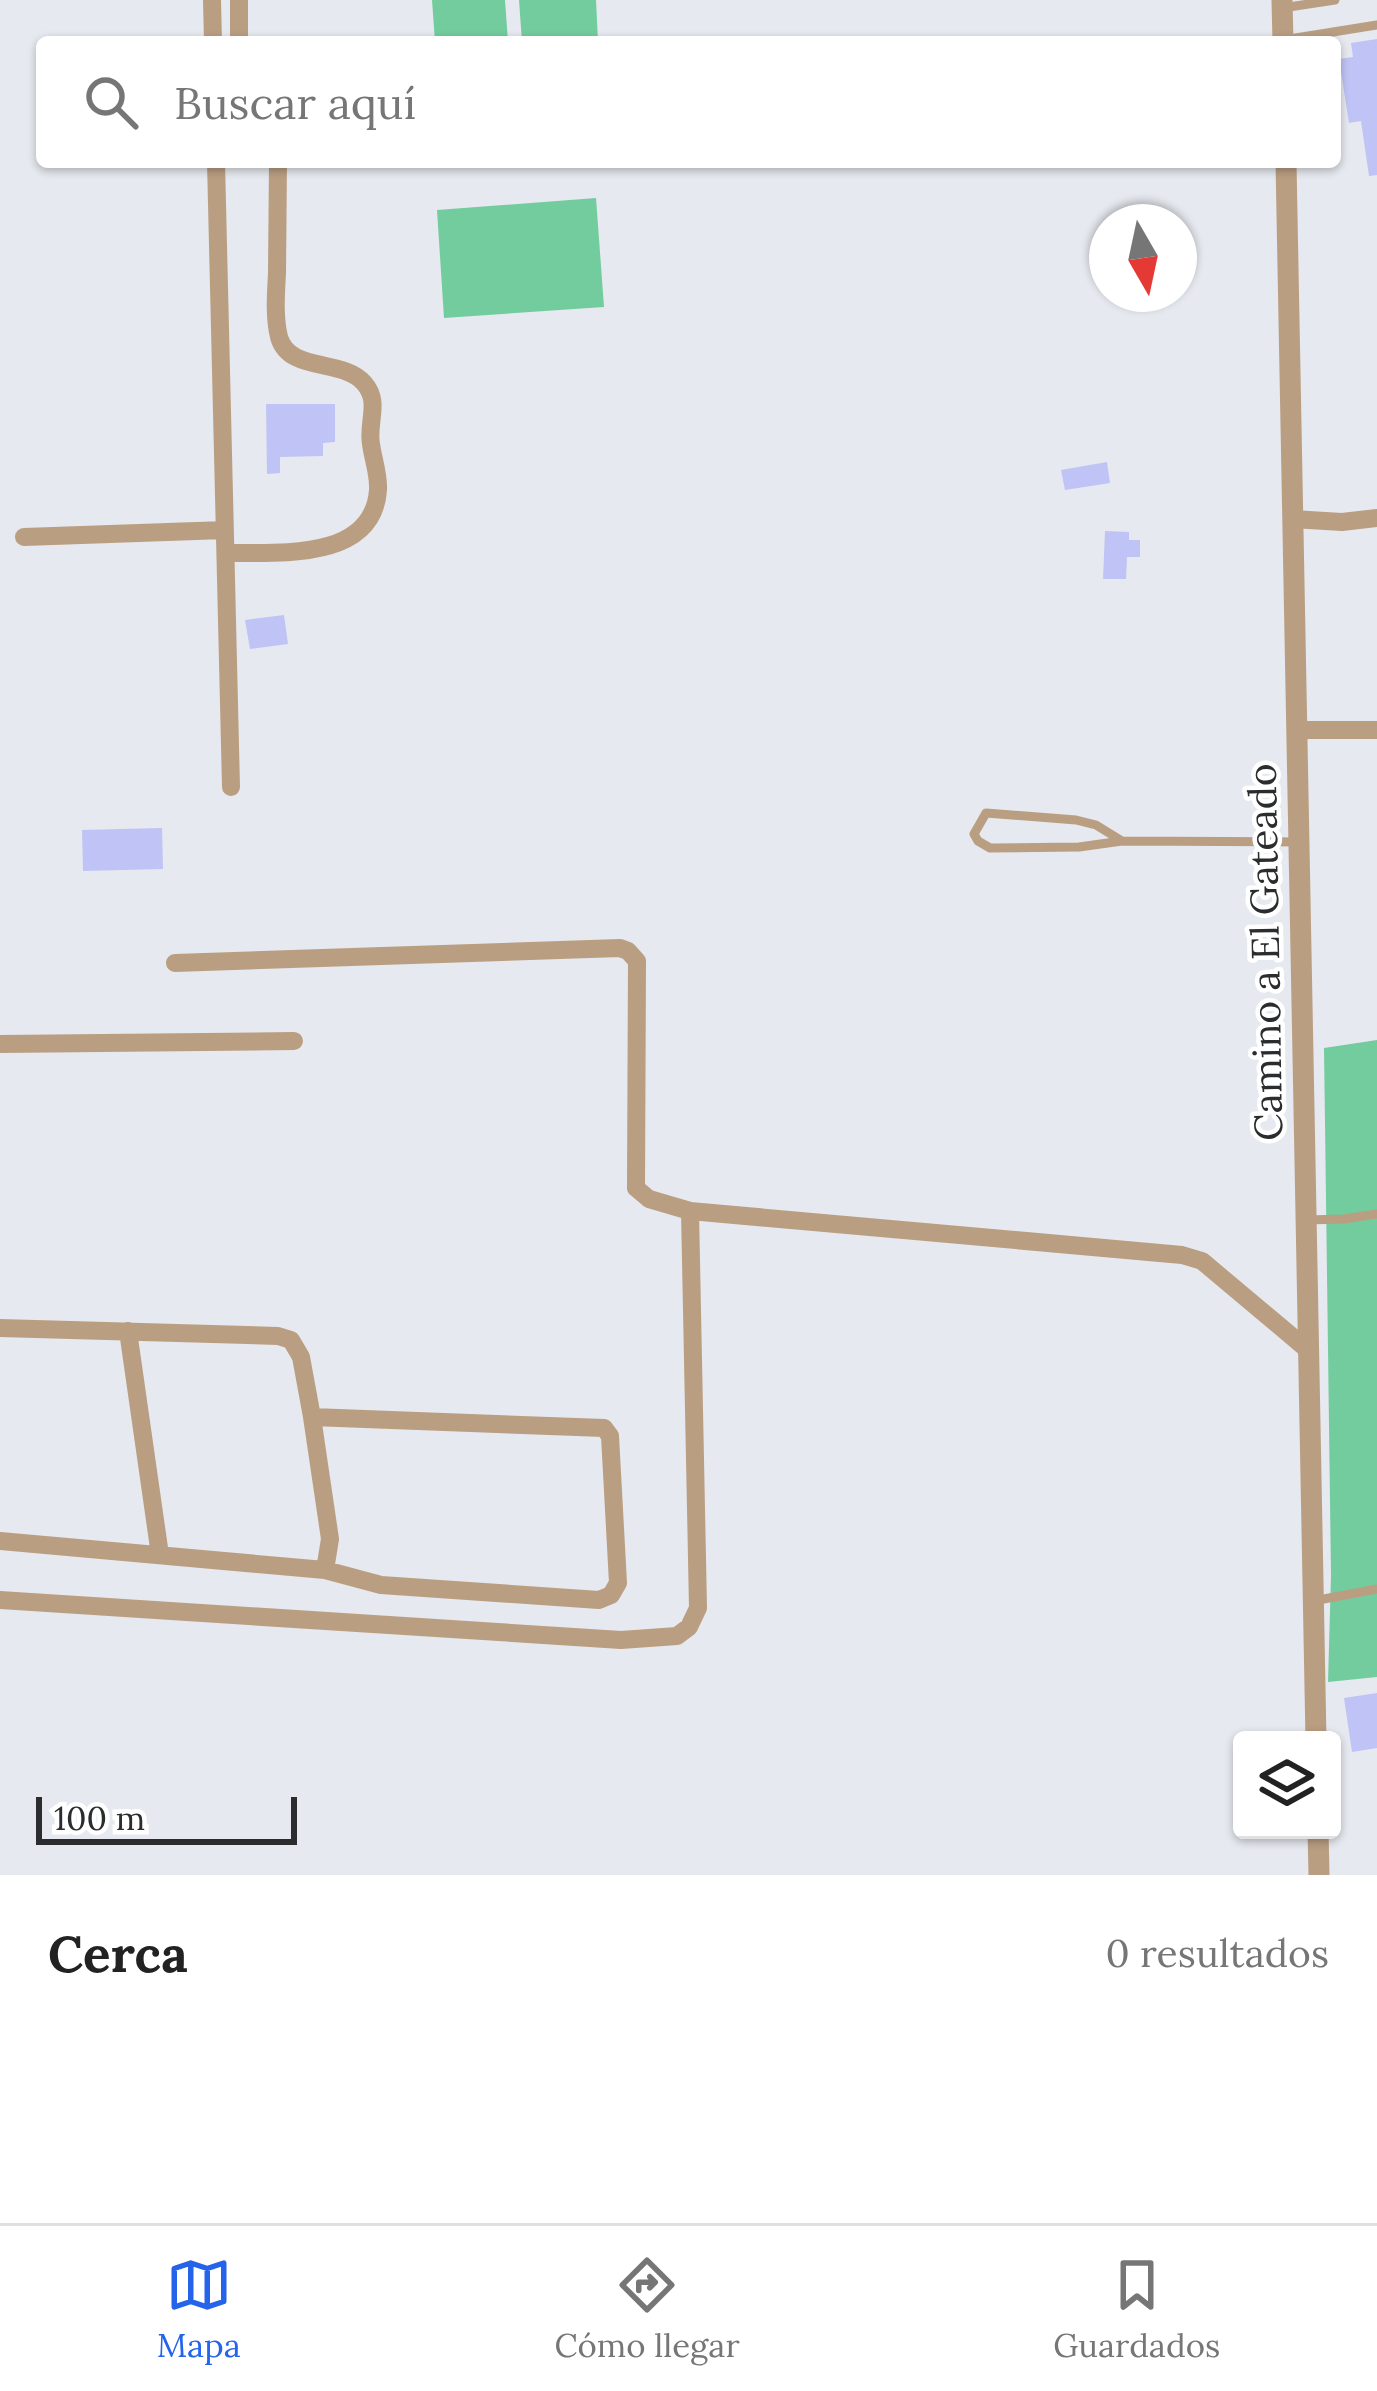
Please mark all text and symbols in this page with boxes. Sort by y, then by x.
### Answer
search box [36,36,1341,168]
icon: search [78,69,144,135]
text: Buscar aquí [174,74,416,131]
north arrow [1089,204,1197,312]
street label: Camino a El Gateado [1237,763,1293,1141]
map controls [1233,1731,1341,1839]
button: layers [1233,1731,1341,1839]
scale bar [36,1791,297,1844]
text: 100 m [54,1797,145,1839]
text: Cerca [48,1921,188,1986]
text: 0 resultados [1105,1928,1329,1978]
tab: Mapa [157,2252,241,2366]
tab: Cómo llegar [554,2252,740,2366]
tab: Guardados [1053,2252,1220,2366]

